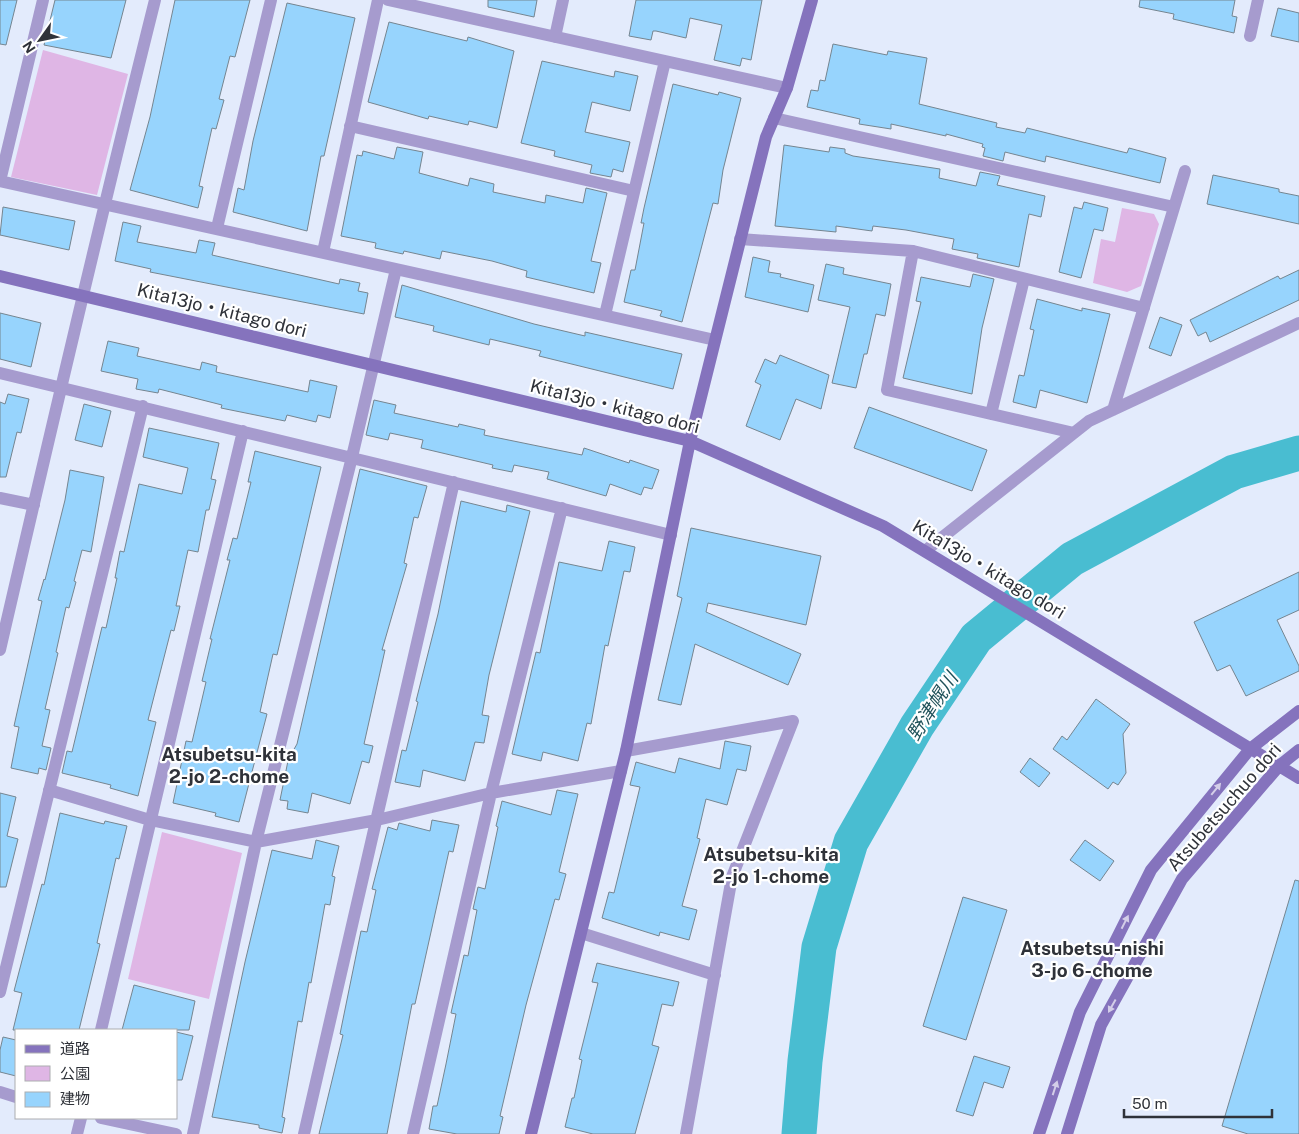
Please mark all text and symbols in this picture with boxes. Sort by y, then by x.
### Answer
north arrow [15,15,65,65]
text: N [19,38,39,56]
street label: Kita13jo・kitago dori [135,279,309,341]
street label: Kita13jo・kitago dori [528,375,702,437]
street label: Kita13jo・kitago dori [909,515,1069,623]
water label: 野津幌川 [902,666,963,744]
street label: Atsubetsuchuo dori [1163,739,1285,875]
district label: Atsubetsu-kita 2-jo 2-chome [161,743,297,787]
one-way arrow [1211,783,1222,796]
district label: Atsubetsu-kita 2-jo 1-chome [703,843,839,887]
one-way arrow [1121,915,1129,930]
district label: Atsubetsu-nishi 3-jo 6-chome [1020,937,1164,981]
one-way arrow [1108,998,1116,1013]
legend [15,1029,178,1119]
text: 道路 [60,1040,90,1057]
text: 公園 [60,1065,90,1082]
one-way arrow [1051,1080,1059,1095]
scale bar [1124,1086,1272,1118]
text: 建物 [60,1090,90,1107]
text: 50 m [1132,1095,1167,1112]

